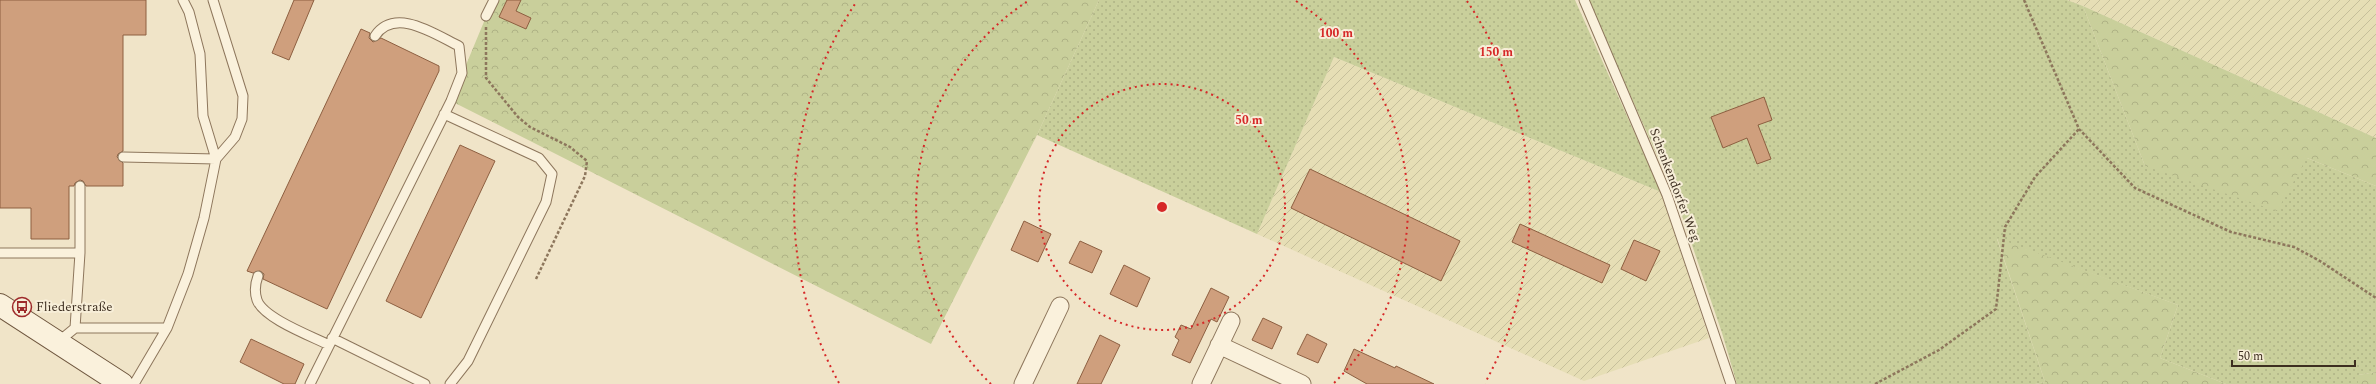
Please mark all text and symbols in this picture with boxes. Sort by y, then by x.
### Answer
text: 100 m [1319,24,1353,43]
text: 150 m [1479,43,1513,62]
text: 50 m [1235,111,1263,130]
street label: Schenkendorfer Weg [1644,125,1706,245]
centre of rings [1155,200,1169,214]
bus stop icon: Fliederstraße [11,296,33,318]
place label: Fliederstraße [36,297,113,317]
scale bar [2232,342,2355,368]
text: 50 m [2238,347,2263,366]

